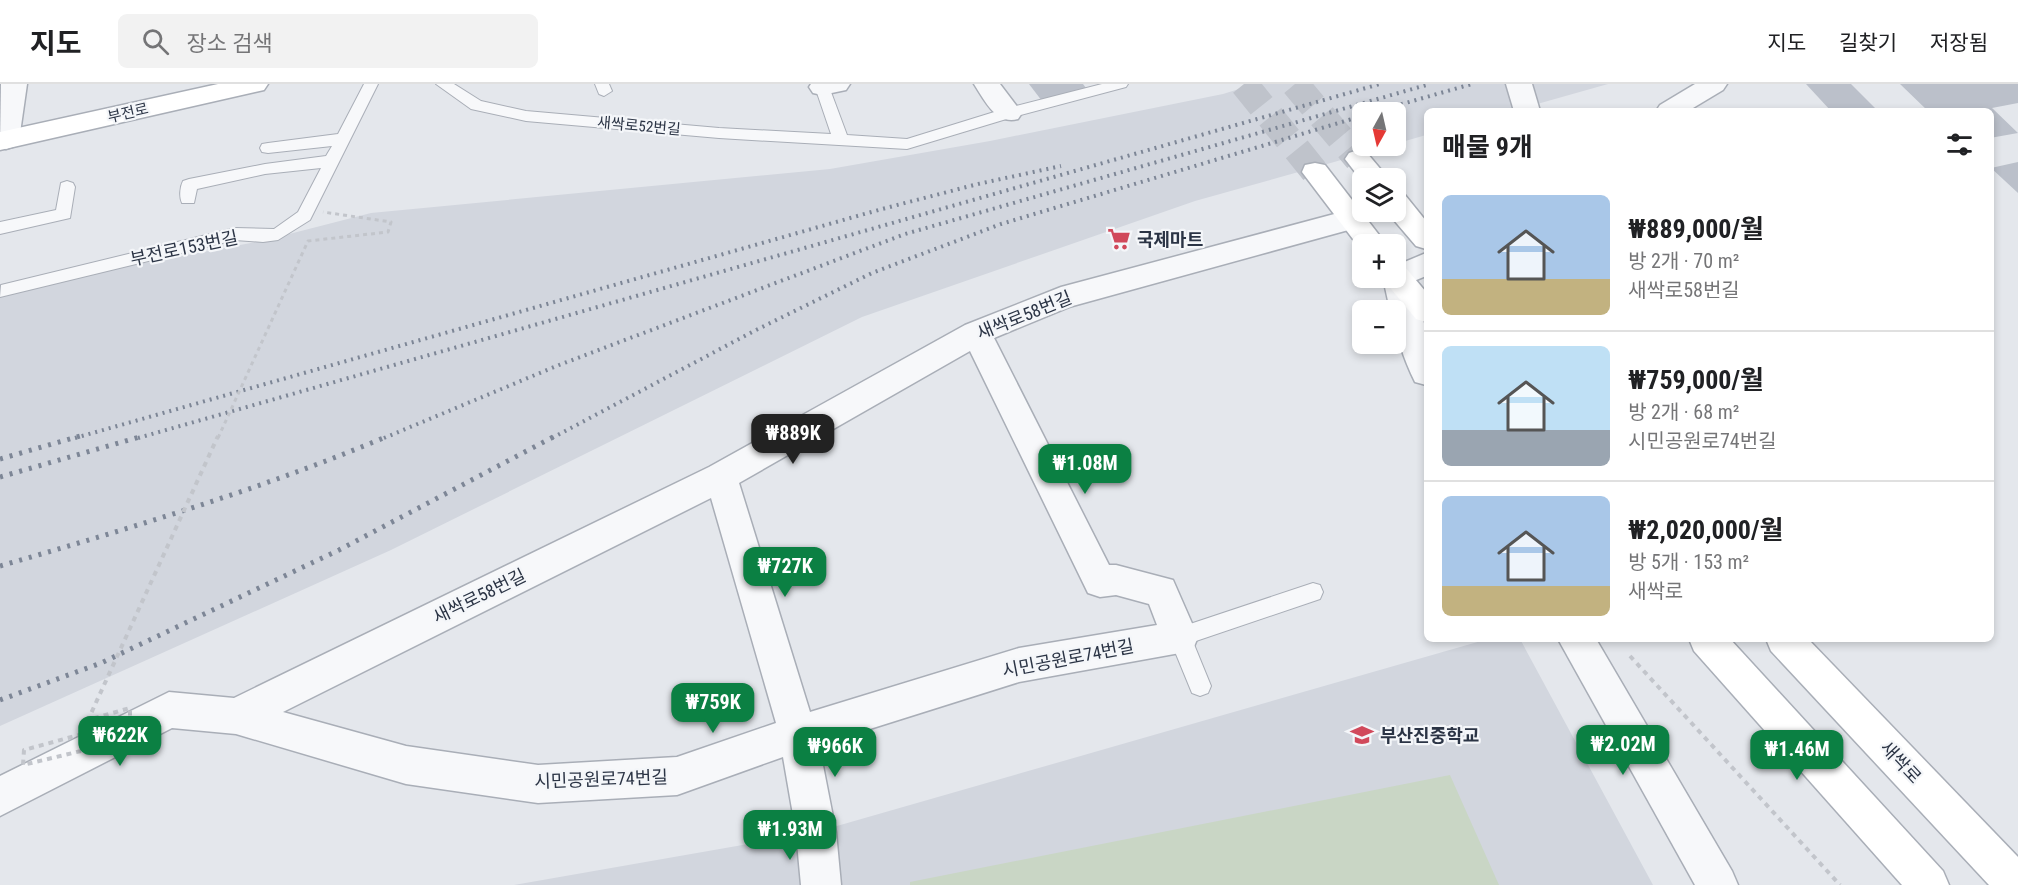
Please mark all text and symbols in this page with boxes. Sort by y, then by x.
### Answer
search box [118,14,538,68]
icon: search [139,25,172,58]
text: 지도 [30,27,82,60]
text: 장소 검색 [187,31,273,56]
text: 지도 [1767,31,1806,55]
text: 길찾기 [1839,31,1897,55]
text: 저장됨 [1930,31,1988,55]
street label: 부전로 [106,100,150,126]
north arrow [1352,102,1406,156]
map controls [1352,102,1406,354]
street label: 새싹로52번길 [596,113,682,139]
icon: filters [1943,128,1976,161]
text: 매물 9개 [1442,132,1533,162]
button: layers [1352,168,1406,222]
text: ₩889,000/월 [1628,214,1764,244]
icon: home [1490,219,1562,291]
street label: 부전로153번길 [128,226,240,270]
supermarket icon: 국제마트 [1106,226,1132,252]
place label: 국제마트 [1137,229,1203,250]
button: + [1352,234,1406,288]
text: 방 2개 · 70 m² [1628,249,1739,273]
text: 새싹로58번길 [1628,278,1740,302]
street label: 새싹로58번길 [973,286,1075,344]
button: − [1352,300,1406,354]
text: ₩759,000/월 [1628,365,1764,395]
icon: home [1490,370,1562,442]
text: 방 2개 · 68 m² [1628,400,1739,424]
pin: ₩889K [751,414,835,465]
text: ₩889K [765,421,821,445]
text: 시민공원로74번길 [1628,429,1777,453]
pin: ₩1.08M [1036,444,1134,495]
text: ₩1.08M [1052,451,1118,475]
text: ₩2,020,000/월 [1628,515,1784,545]
icon: home [1490,520,1562,592]
pin: ₩727K [743,547,827,598]
text: 방 5개 · 153 m² [1628,550,1749,574]
text: ₩727K [757,554,813,578]
street label: 새싹로58번길 [429,565,529,627]
text: 새싹로 [1628,579,1683,603]
street label: 시민공원로74번길 [1000,635,1136,681]
pin: ₩759K [671,683,755,734]
text: ₩759K [685,690,741,714]
pin: ₩622K [78,716,162,767]
school or university icon: 부산진중학교 [1349,722,1375,748]
text: ₩622K [92,723,148,747]
place label: 부산진중학교 [1380,725,1479,746]
pin: ₩2.02M [1574,725,1672,776]
pin: ₩966K [793,727,877,778]
pin: ₩1.46M [1748,730,1846,781]
text: ₩2.02M [1590,732,1656,756]
text: ₩966K [807,734,863,758]
text: ₩1.46M [1764,737,1830,761]
street label: 새싹로 [1876,737,1926,787]
street label: 시민공원로74번길 [534,766,668,792]
pin: ₩1.93M [741,810,839,861]
text: ₩1.93M [757,817,823,841]

